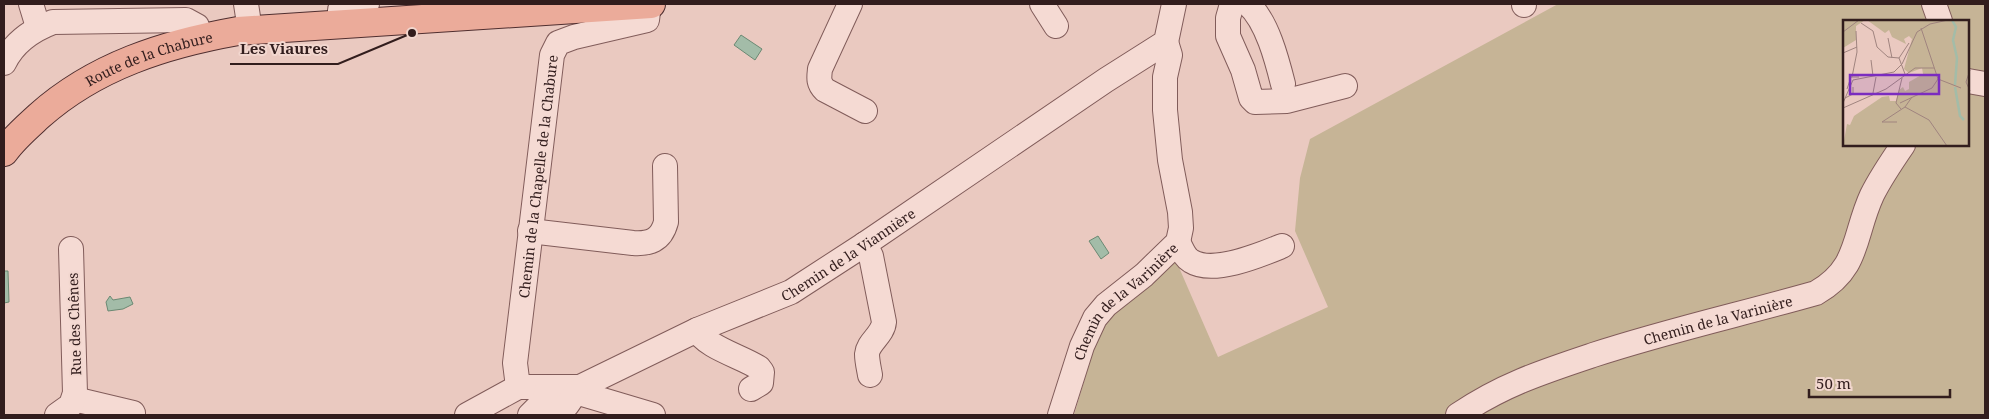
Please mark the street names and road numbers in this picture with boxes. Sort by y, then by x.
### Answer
street label: Route de la Chabure [81,27,214,90]
street label: Chemin de la Chapelle de la Chabure [513,54,561,299]
street label: Chemin de la Viannière [778,203,919,305]
street label: Chemin de la Varinière [1069,238,1182,363]
street label: Rue des Chênes [63,272,85,376]
street label: Chemin de la Varinière [1641,290,1795,349]

